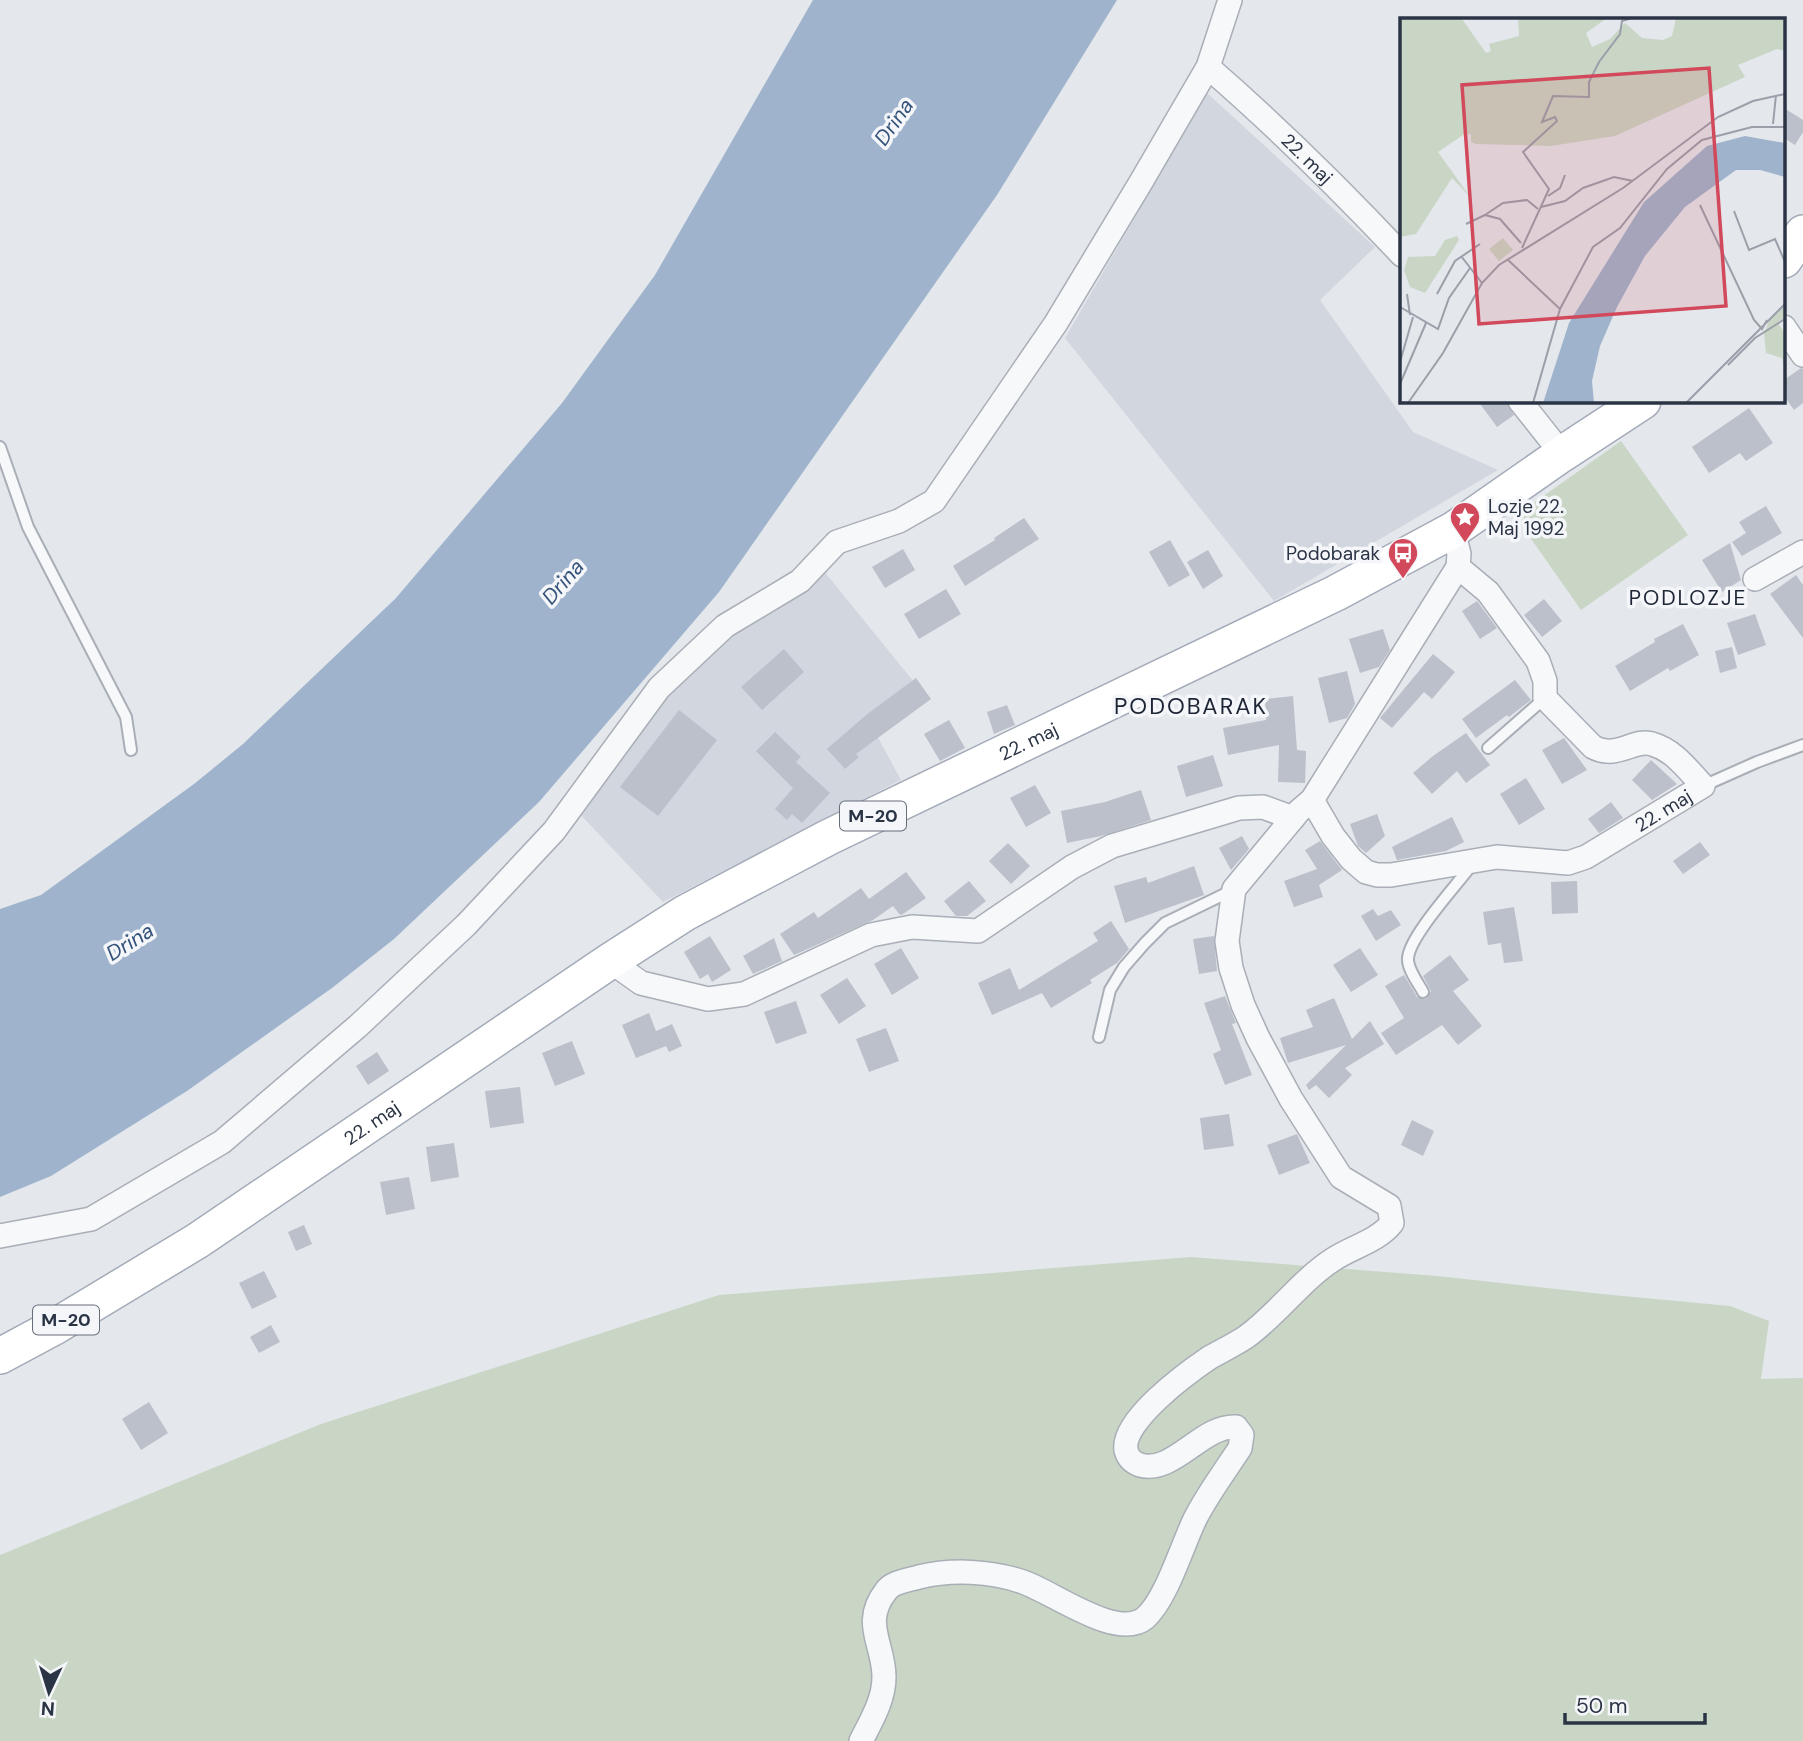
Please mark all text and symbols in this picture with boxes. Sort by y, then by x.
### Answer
inset map [1400,18,1786,402]
water label: Drina [868,93,920,151]
street label: 22. maj [1276,128,1338,190]
place label: Lozje 22. Maj 1992 [1488,494,1564,541]
place icon: Lozje 22. Maj 1992 [1448,500,1482,544]
bus stop icon: Podobarak [1386,536,1420,580]
place label: Podobarak [1286,541,1380,566]
water label: Drina [536,554,590,610]
district label: PODLOZJE [1629,584,1747,612]
district label: PODOBARAK [1114,691,1268,721]
street label: 22. maj [995,717,1062,766]
street label: 22. maj [1630,784,1697,838]
road number: M-20 [840,802,906,830]
water label: Drina [101,917,159,967]
street label: 22. maj [339,1095,405,1151]
road number: M-20 [33,1306,99,1335]
north arrow [14,1657,84,1727]
scale bar [1565,1682,1705,1726]
text: 50 m [1576,1692,1627,1720]
text: N [40,1696,56,1721]

